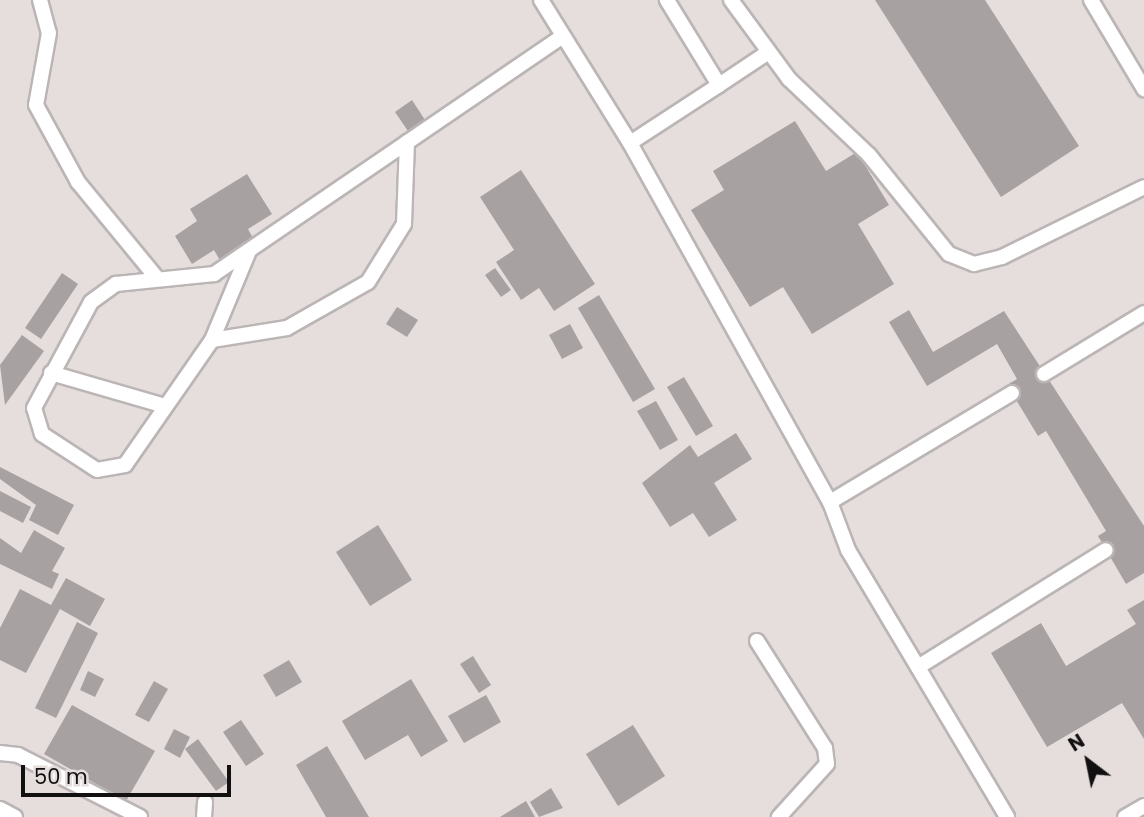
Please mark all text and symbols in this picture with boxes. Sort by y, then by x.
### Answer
north arrow [1053,726,1123,796]
text: N [1063,728,1090,758]
scale bar [24,750,234,794]
text: 50 m [34,762,88,791]

